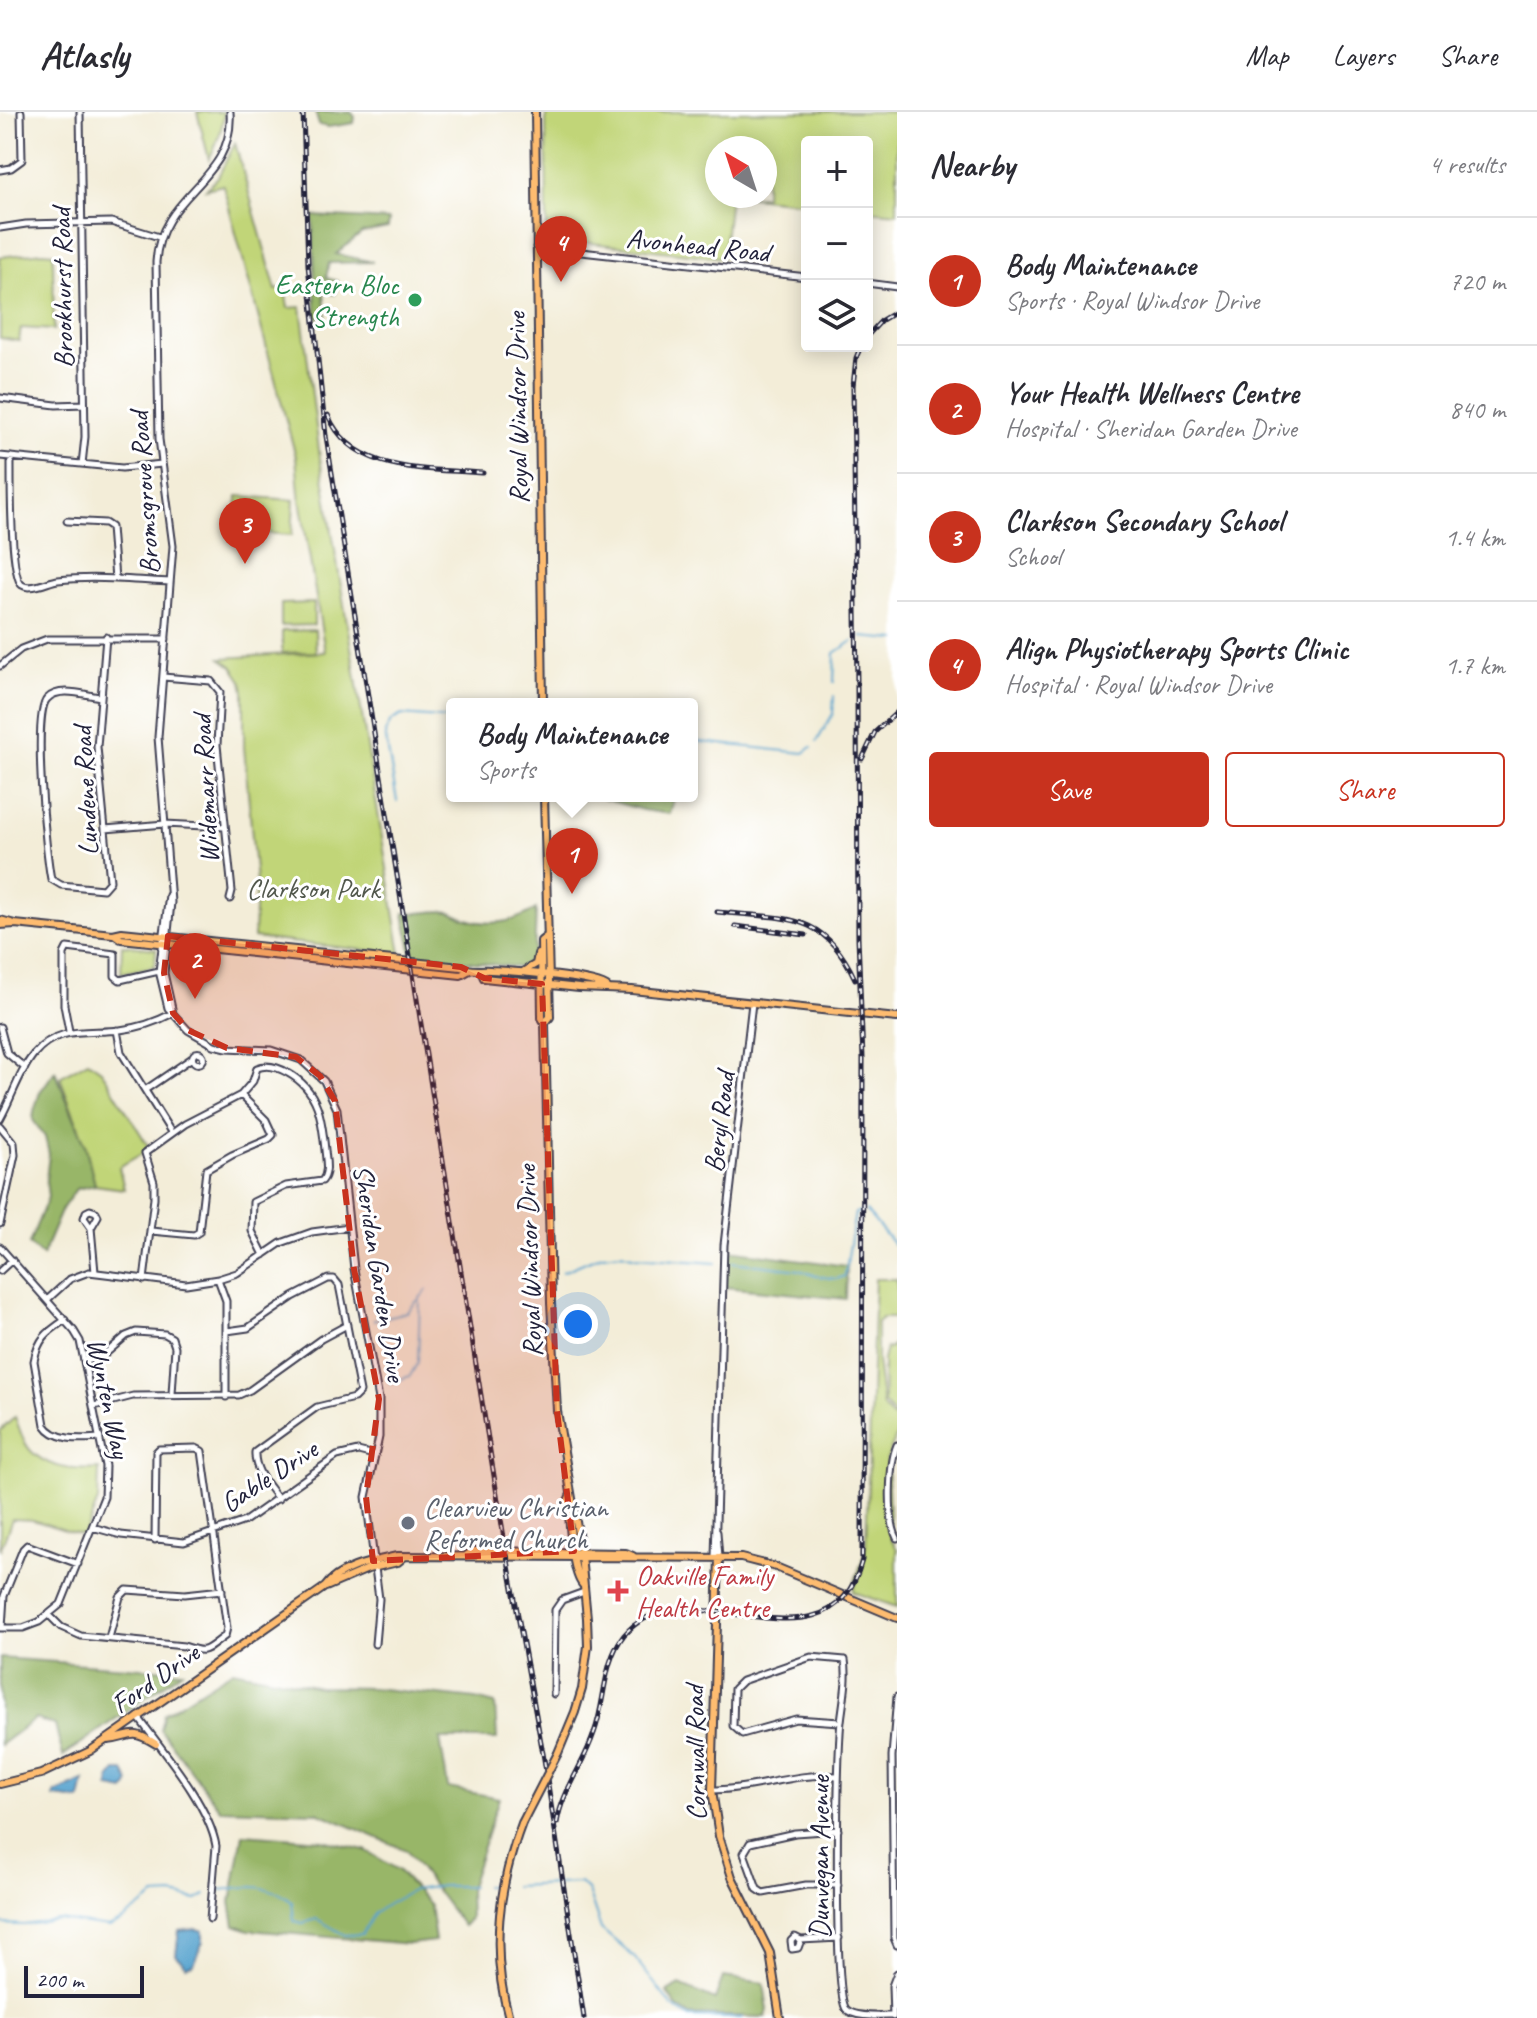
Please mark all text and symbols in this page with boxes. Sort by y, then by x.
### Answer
text: Atlasly [40,32,129,79]
text: Map [1246,38,1289,73]
text: Layers [1333,38,1394,73]
text: Share [1438,38,1497,73]
north arrow [705,136,777,208]
map controls [801,136,873,352]
button: + [801,136,873,208]
text: Nearby [929,143,1015,186]
text: 4 results [1429,148,1505,181]
street label: Brookhurst Road [43,204,81,368]
button: − [801,208,873,280]
pin: 4 [535,216,587,282]
street label: Avonhead Road [625,220,775,270]
text: Body Maintenance [1005,246,1196,284]
text: 1 [949,265,961,298]
text: 720 m [1449,265,1505,298]
place label: Eastern Bloc Strength [275,267,401,334]
button: layers [801,280,873,352]
text: Sports · Royal Windsor Drive [1005,284,1259,317]
marker: Eastern Bloc Strength [406,291,424,309]
street label: Royal Windsor Drive [498,310,536,504]
text: Your Health Wellness Centre [1005,374,1299,412]
text: 2 [949,393,961,426]
text: 840 m [1449,393,1505,426]
street label: Bromsgrove Road [121,406,167,576]
text: Hospital · Sheridan Garden Drive [1005,412,1297,445]
pin: 3 [219,498,271,564]
text: Clarkson Secondary School [1005,502,1283,540]
text: 3 [949,521,961,554]
text: 1.4 km [1445,521,1505,554]
text: School [1005,540,1061,573]
text: Align Physiotherapy Sports Clinic [1005,630,1349,668]
text: 4 [949,649,961,682]
text: 1.7 km [1445,649,1505,682]
text: Hospital · Royal Windsor Drive [1005,668,1272,701]
popup [446,698,698,802]
street label: Widemarr Road [183,710,226,864]
text: Body Maintenance [477,715,667,753]
street label: Lundene Road [64,722,106,856]
button: Save [929,752,1209,827]
button: Share [1225,752,1505,827]
text: Sports [477,753,535,786]
pin: 1 [546,828,598,894]
park label: Clarkson Park [246,871,382,906]
pin: 2 [169,933,221,999]
street label: Beryl Road [695,1066,743,1174]
street label: Sheridan Garden Drive [346,1162,415,1386]
street label: Royal Windsor Drive [508,1163,550,1358]
your location [558,1304,598,1344]
street label: Wynten Way [79,1335,139,1463]
street label: Gable Drive [214,1431,326,1520]
place label: Clearview Christian Reformed Church [424,1490,609,1557]
marker: Clearview Christian Reformed Church [399,1514,417,1532]
place label: Oakville Family Health Centre [636,1558,775,1625]
marker: Oakville Family Health Centre [607,1580,629,1602]
street label: Ford Drive [104,1634,207,1721]
street label: Cornwall Road [676,1681,714,1821]
street label: Dunvegan Avenue [802,1774,837,1938]
scale bar [24,1962,144,1998]
text: 200 m [36,1966,83,1994]

